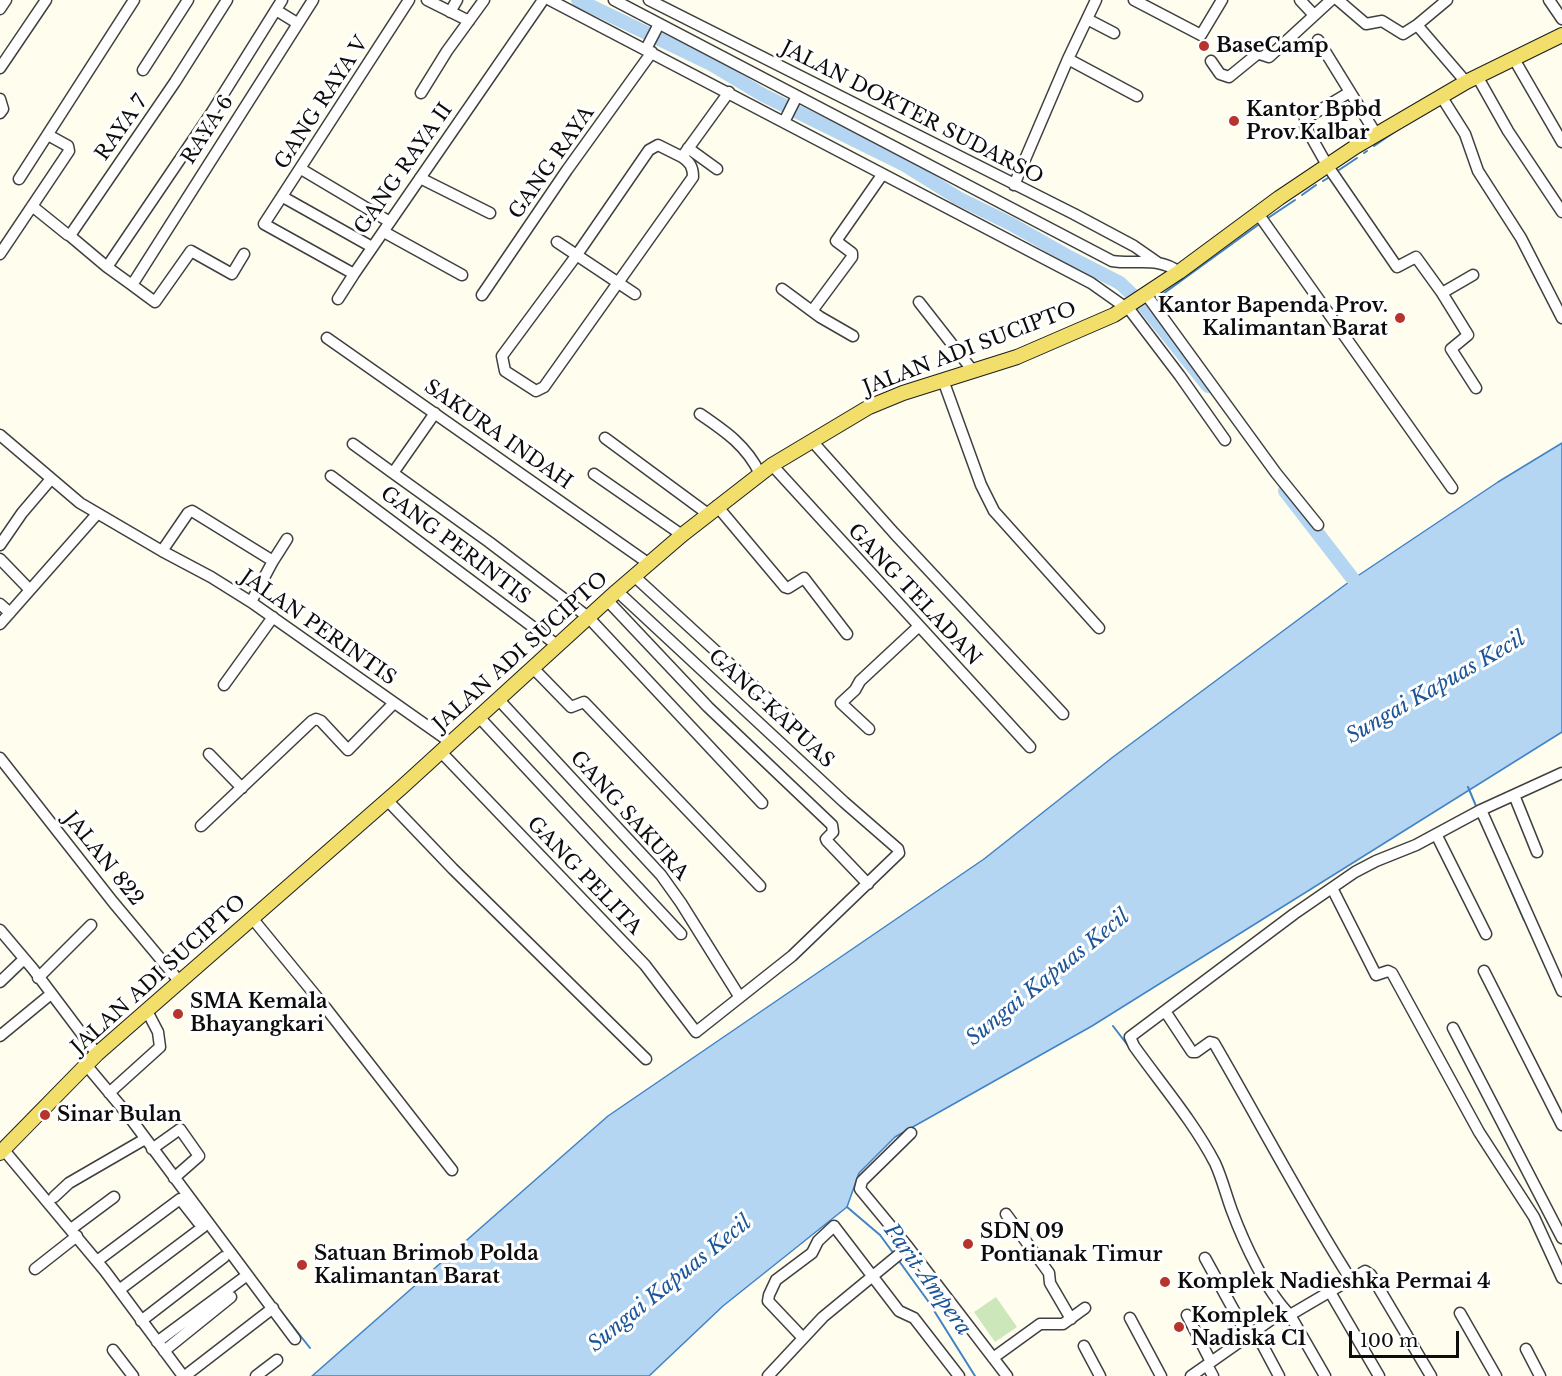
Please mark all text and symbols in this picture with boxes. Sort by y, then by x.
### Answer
street label: GANG RAYA V [270,32,374,174]
place label: BaseCamp [1216,34,1328,58]
street label: JALAN DOKTER SUDARSO [777,36,1047,190]
marker: BaseCamp [1197,39,1211,53]
street label: RAYA 7 [91,91,153,165]
street label: RAYA 6 [177,91,239,169]
place label: Kantor Bpbd Prov.Kalbar [1246,98,1382,145]
street label: GANG RAYA II [350,99,458,239]
street label: GANG RAYA [504,102,600,224]
marker: Kantor Bpbd Prov.Kalbar [1227,114,1241,128]
place label: Kantor Bapenda Prov. Kalimantan Barat [1158,294,1388,341]
street label: JALAN ADI SUCIPTO [860,297,1080,401]
marker: Kantor Bapenda Prov. Kalimantan Barat [1393,311,1407,325]
street label: SAKURA INDAH [419,375,577,495]
street label: GANG PERINTIS [375,482,535,610]
street label: GANG TELADAN [842,519,986,671]
street label: JALAN PERINTIS [236,565,400,691]
street label: JALAN ADI SUCIPTO [429,567,613,737]
water label: Sungai Kapuas Kecil [1342,626,1530,750]
street label: GANG KAPUAS [703,645,839,773]
street label: GANG SAKURA [565,746,693,886]
street label: JALAN 822 [58,807,148,911]
street label: GANG PELITA [522,812,646,940]
street label: JALAN ADI SUCIPTO [67,890,251,1060]
water label: Sungai Kapuas Kecil [961,904,1135,1052]
place label: SMA Kemala Bhayangkari [190,990,328,1037]
marker: SMA Kemala Bhayangkari [171,1007,185,1021]
place label: Sinar Bulan [57,1103,182,1127]
marker: Sinar Bulan [38,1108,52,1122]
water label: Sungai Kapuas Kecil [583,1210,757,1358]
water label: Parit Ampera [878,1219,976,1341]
place label: SDN 09 Pontianak Timur [980,1220,1162,1267]
marker: SDN 09 Pontianak Timur [961,1237,975,1251]
place label: Satuan Brimob Polda Kalimantan Barat [314,1242,539,1289]
marker: Satuan Brimob Polda Kalimantan Barat [295,1258,309,1272]
place label: Komplek Nadieshka Permai 4 [1177,1270,1491,1294]
marker: Komplek Nadieshka Permai 4 [1158,1275,1172,1289]
place label: Komplek Nadiska C1 [1191,1304,1306,1351]
scale bar [1352,1319,1462,1357]
marker: Komplek Nadiska C1 [1172,1320,1186,1334]
text: 100 m [1360,1330,1418,1352]

